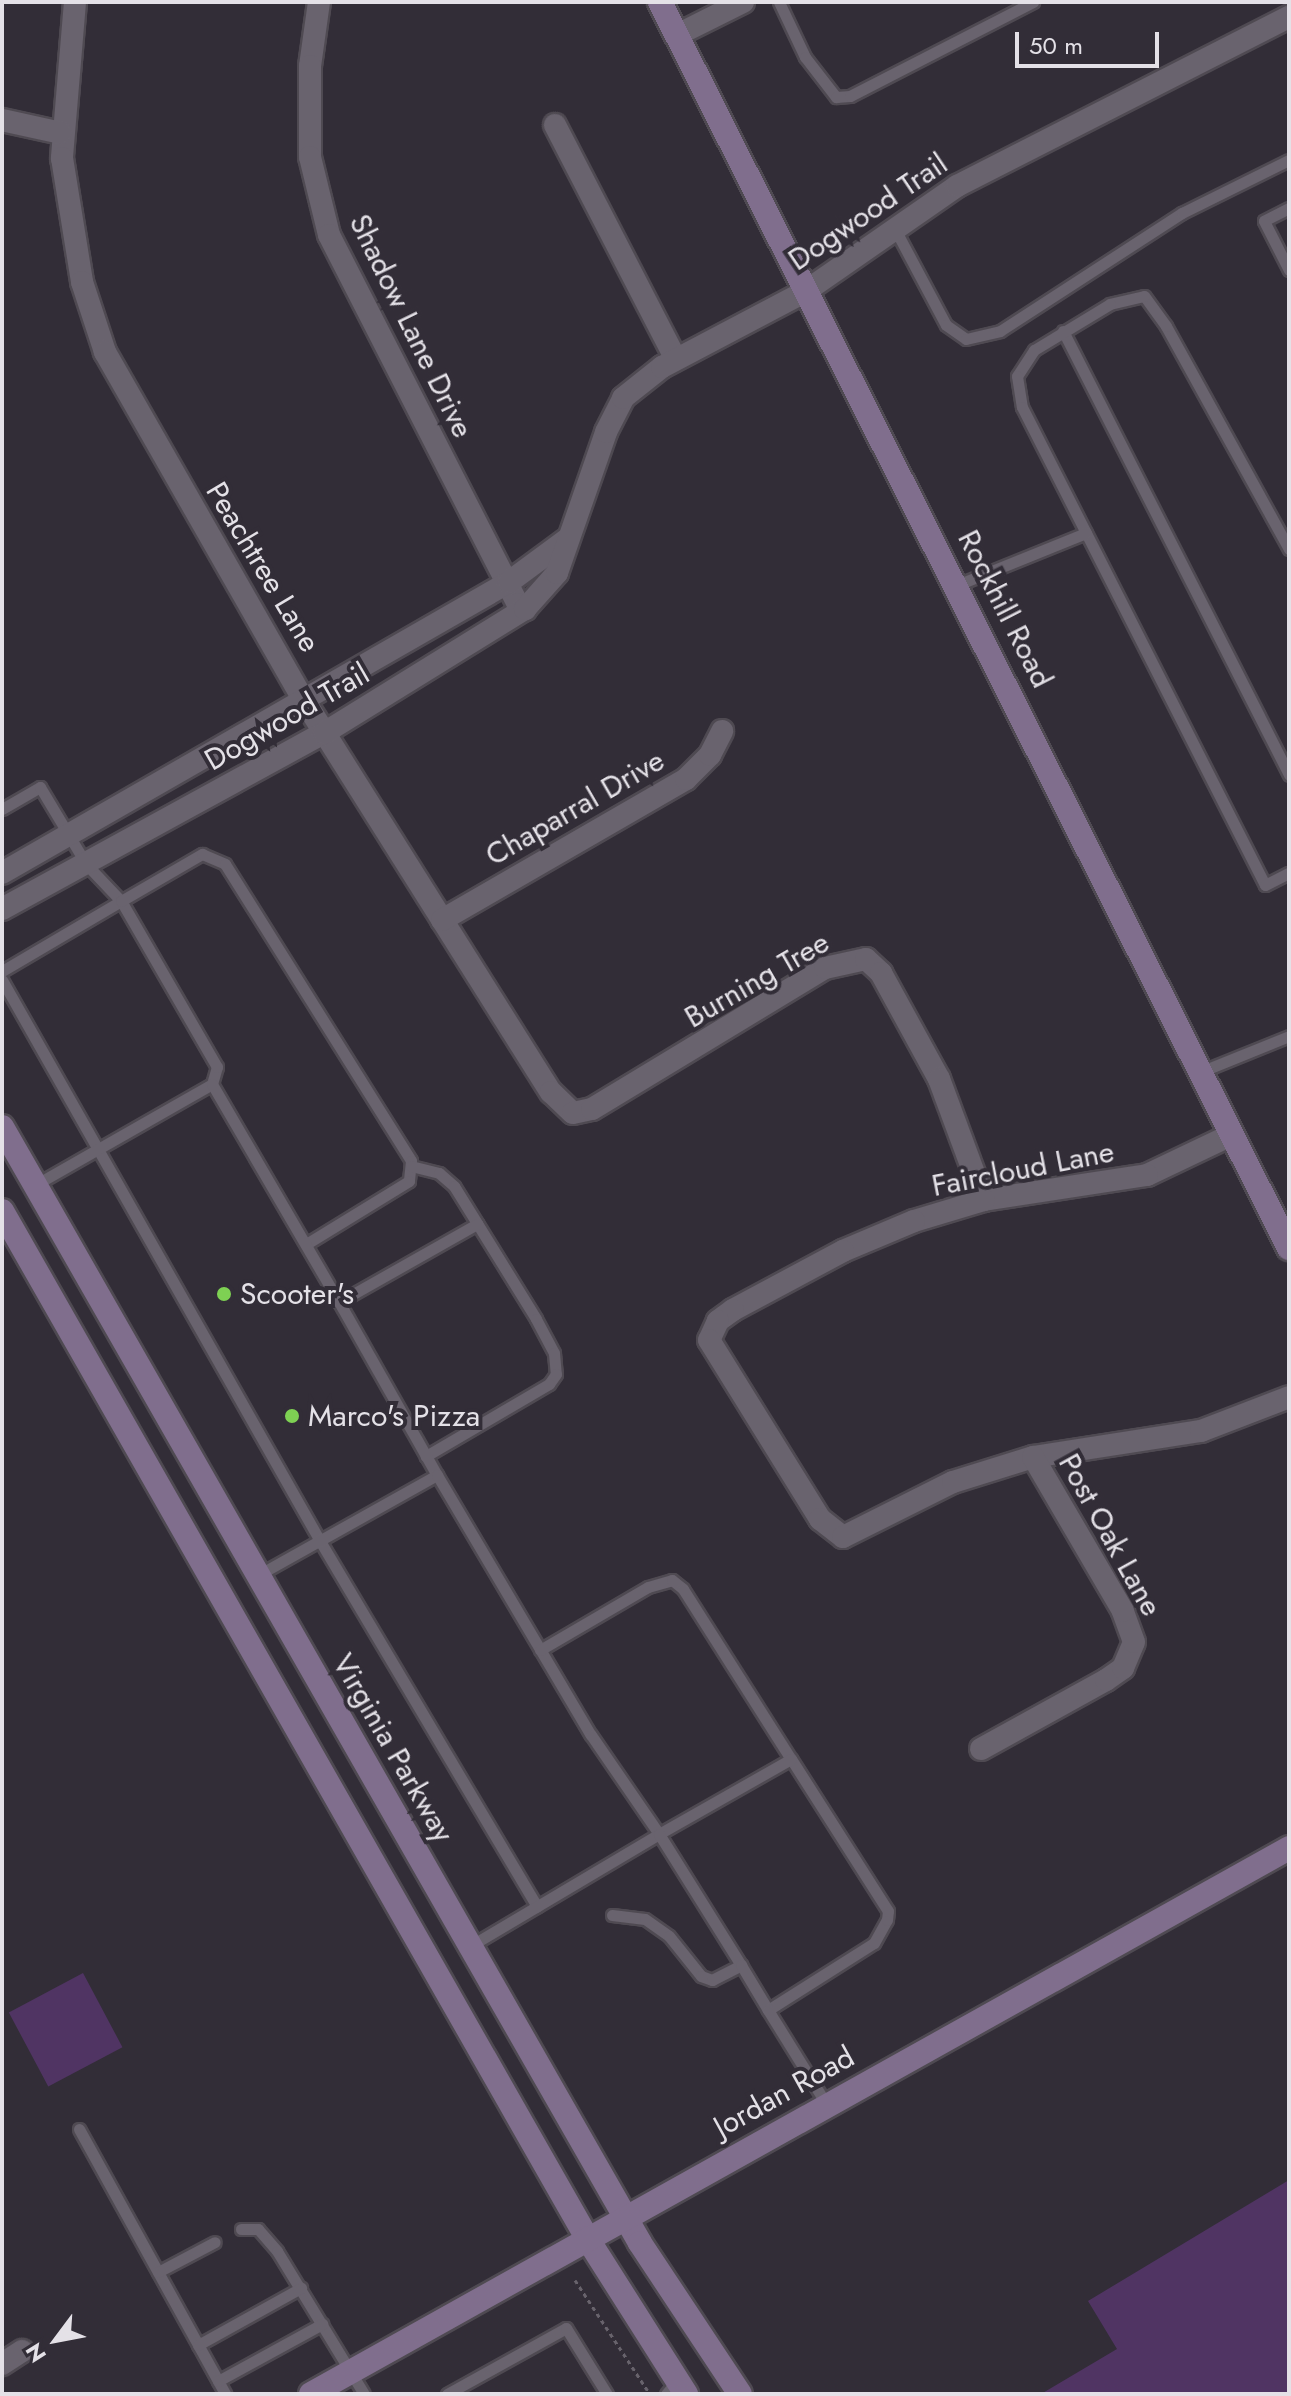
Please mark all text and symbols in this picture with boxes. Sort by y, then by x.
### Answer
scale bar [1019,16,1163,66]
text: 50 m [1029,28,1083,63]
street label: Dogwood Trail [782,146,954,278]
street label: Shadow Lane Drive [341,209,481,443]
street label: Peachtree Lane [198,476,328,658]
street label: Rockhill Road [950,524,1060,694]
street label: Dogwood Trail [198,655,376,779]
street label: Chaparral Drive [479,742,671,874]
street label: Burning Tree [679,924,835,1036]
street label: Faircloud Lane [929,1134,1117,1204]
place label: Scooter's [240,1276,354,1312]
marker: Scooter's [215,1285,233,1303]
place label: Marco's Pizza [308,1398,480,1434]
marker: Marco's Pizza [283,1407,301,1425]
street label: Post Oak Lane [1051,1448,1169,1622]
street label: Virginia Parkway [325,1648,461,1848]
street label: Jordan Road [708,2039,860,2145]
north arrow [16,2300,96,2380]
text: N [17,2337,54,2369]

